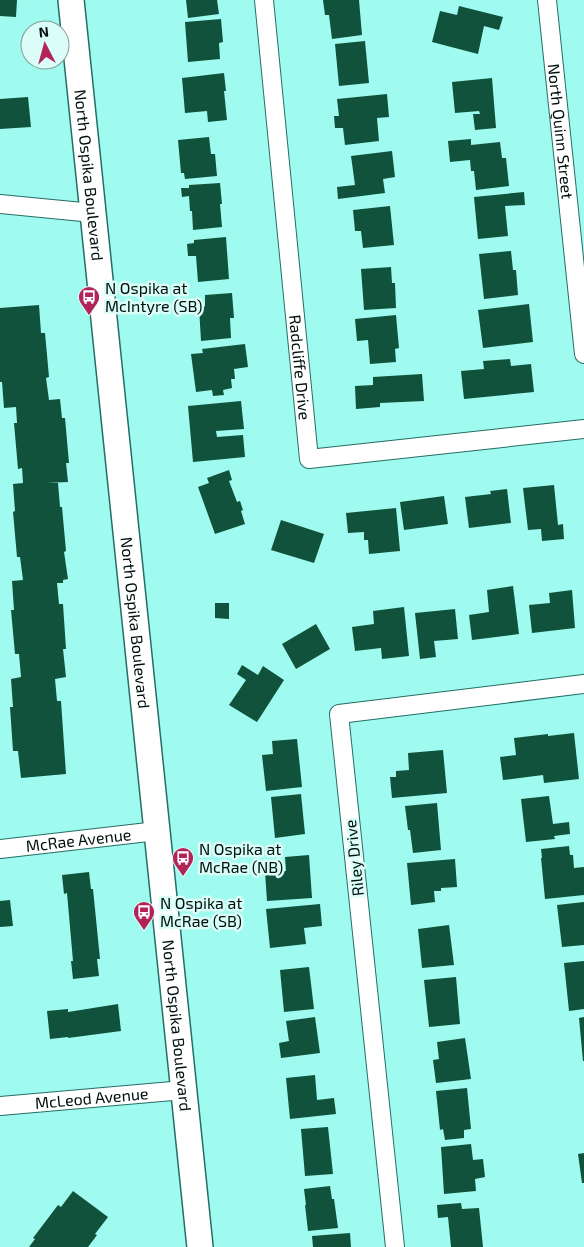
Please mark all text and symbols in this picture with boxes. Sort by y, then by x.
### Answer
north arrow [20,20,70,70]
text: N [38,23,50,41]
street label: North Quinn Street [545,62,578,200]
street label: North Ospika Boulevard [71,88,108,262]
place label: N Ospika at McIntyre (SB) [105,278,203,315]
bus stop icon: N Ospika at McIntyre (SB) [77,285,101,316]
street label: Radcliffe Drive [286,314,315,421]
street label: North Ospika Boulevard [118,536,154,709]
street label: Riley Drive [340,819,367,897]
street label: McRae Avenue [25,824,132,855]
place label: N Ospika at McRae (NB) [199,839,283,876]
bus stop icon: N Ospika at McRae (NB) [171,846,195,877]
place label: N Ospika at McRae (SB) [160,893,242,930]
bus stop icon: N Ospika at McRae (SB) [132,900,156,931]
street label: North Ospika Boulevard [159,939,196,1112]
street label: McLeod Avenue [34,1083,149,1112]

